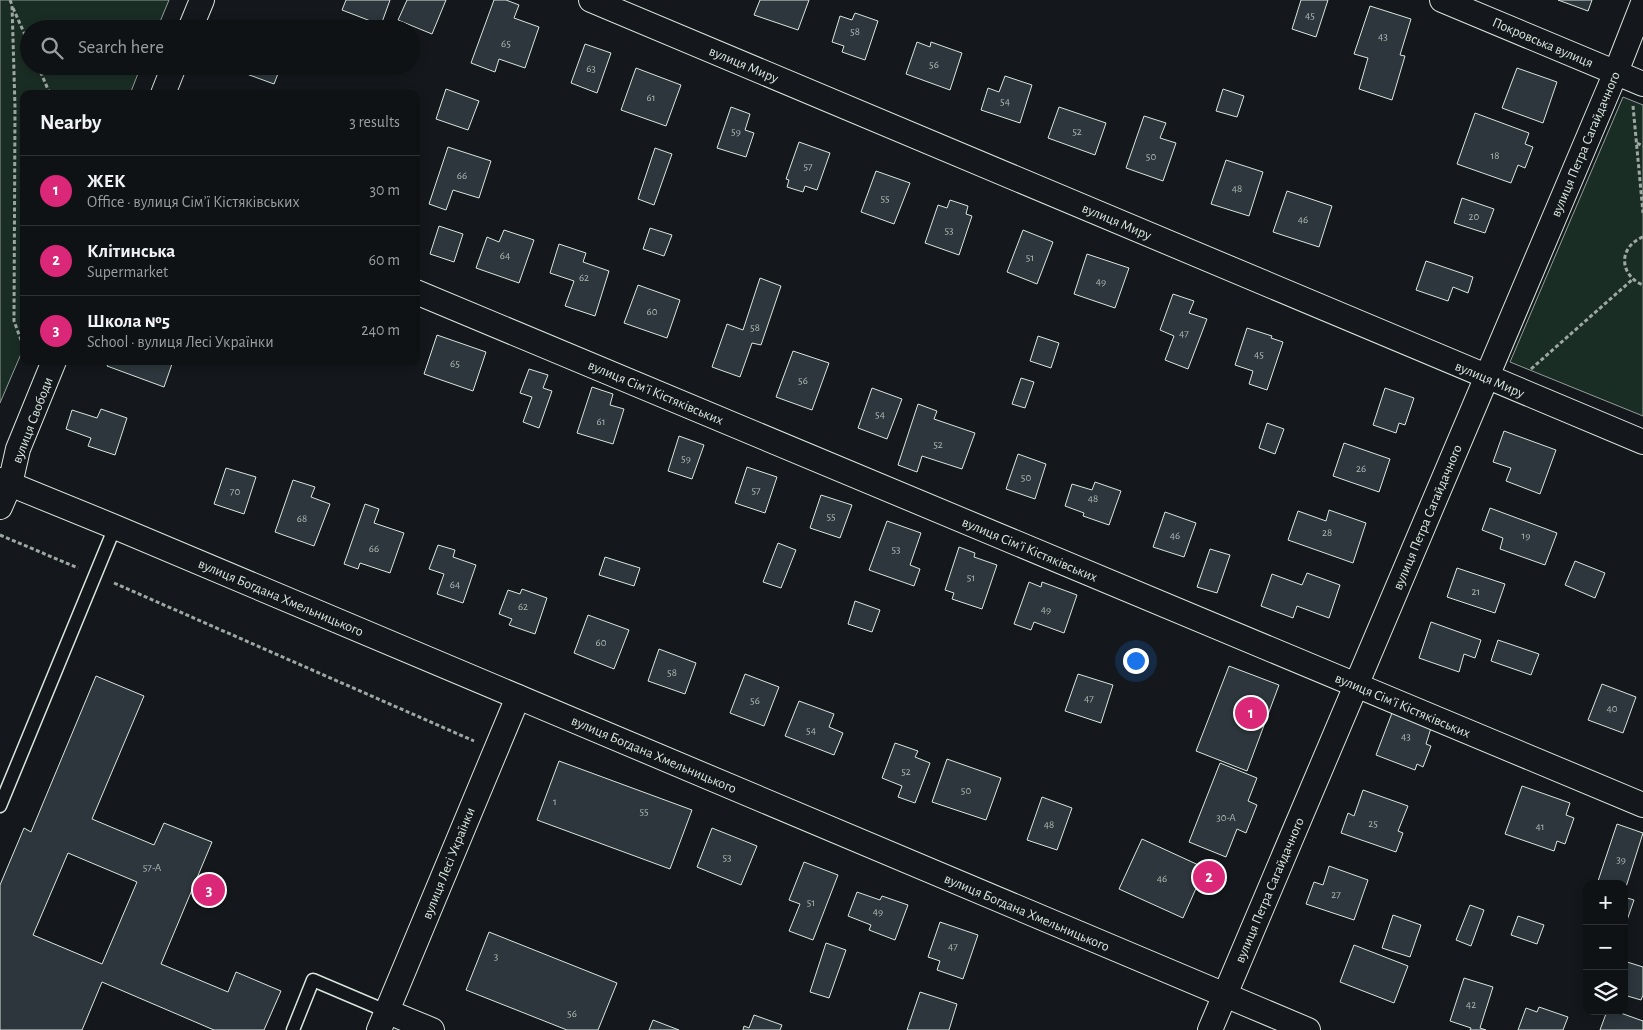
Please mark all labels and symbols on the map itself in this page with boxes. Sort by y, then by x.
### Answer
house number: 45 [1305,10,1315,21]
street label: Покровська вулиця [1490,15,1595,71]
house number: 58 [850,26,860,37]
house number: 43 [1378,31,1388,42]
house number: 65 [501,38,511,49]
street label: вулиця Миру [707,44,780,86]
house number: 56 [929,59,939,70]
house number: 63 [586,63,596,74]
street label: вулиця Петра Сагайдачного [1549,70,1623,219]
house number: 61 [647,92,655,103]
house number: 54 [1000,96,1010,107]
house number: 59 [731,126,741,137]
house number: 52 [1072,126,1082,137]
house number: 18 [1491,150,1500,161]
house number: 50 [1146,151,1156,162]
house number: 57 [803,161,813,172]
house number: 66 [457,170,467,181]
house number: 48 [1232,183,1242,194]
house number: 55 [880,193,890,204]
street label: вулиця Миру [1080,201,1153,243]
house number: 20 [1469,211,1480,222]
house number: 46 [1298,214,1308,225]
house number: 53 [944,225,954,236]
house number: 64 [500,250,510,261]
house number: 51 [1026,252,1034,263]
house number: 62 [579,272,589,283]
house number: 49 [1096,276,1106,287]
house number: 60 [647,306,658,317]
house number: 58 [750,322,760,333]
house number: 47 [1179,328,1189,339]
house number: 45 [1254,349,1264,360]
house number: 65 [450,358,460,369]
street label: вулиця Сімʼї Кістяківських [586,358,725,428]
street label: вулиця Миру [1453,359,1526,401]
street label: вулиця Свободи [10,375,56,465]
house number: 56 [798,375,808,386]
house number: 54 [875,409,885,420]
house number: 61 [597,416,605,427]
house number: 52 [933,439,943,450]
street label: вулиця Петра Сагайдачного [1391,443,1465,592]
house number: 59 [681,453,691,464]
house number: 26 [1356,463,1366,474]
house number: 50 [1021,472,1031,483]
house number: 57 [751,485,761,496]
house number: 70 [230,486,240,497]
house number: 48 [1088,493,1098,504]
house number: 55 [826,511,836,522]
house number: 68 [297,513,307,524]
street label: вулиця Сімʼї Кістяківських [960,515,1099,585]
house number: 28 [1322,527,1332,538]
house number: 46 [1170,530,1180,541]
house number: 19 [1522,530,1530,541]
house number: 66 [369,543,379,554]
house number: 53 [891,544,901,555]
street label: вулиця Богдана Хмельницького [196,557,365,639]
house number: 51 [967,572,975,583]
house number: 64 [450,579,460,590]
house number: 21 [1472,586,1480,597]
house number: 62 [518,601,528,612]
house number: 49 [1041,604,1051,615]
house number: 60 [596,637,607,648]
your location [1123,648,1149,674]
house number: 58 [667,667,677,678]
street label: вулиця Сімʼї Кістяківських [1333,671,1472,741]
house number: 47 [1084,693,1094,704]
pin: 1 [1235,694,1267,732]
house number: 56 [750,695,760,706]
house number: 40 [1606,703,1618,714]
street label: вулиця Богдана Хмельницького [569,714,738,796]
house number: 54 [806,725,816,736]
house number: 43 [1401,731,1411,742]
house number: 52 [901,766,911,777]
house number: 50 [961,785,971,796]
house number: 1 [553,796,557,807]
street label: вулиця Лесі Українки [420,805,478,921]
house number: 55 [639,806,649,817]
house number: 30-А [1216,812,1236,823]
street label: вулиця Петра Сагайдачного [1233,816,1307,965]
house number: 25 [1368,818,1378,829]
house number: 48 [1044,819,1054,830]
house number: 41 [1535,821,1545,832]
house number: 53 [722,852,732,863]
house number: 39 [1616,854,1626,865]
pin: 2 [1193,858,1225,896]
house number: 57-А [143,862,162,873]
pin: 3 [193,871,225,909]
street label: вулиця Богдана Хмельницького [942,872,1111,954]
house number: 46 [1157,873,1167,884]
house number: 27 [1331,889,1341,900]
house number: 51 [807,897,815,908]
house number: 49 [873,906,883,917]
house number: 47 [948,941,958,952]
house number: 3 [494,951,499,962]
house number: 42 [1466,999,1476,1010]
house number: 56 [567,1008,577,1019]

